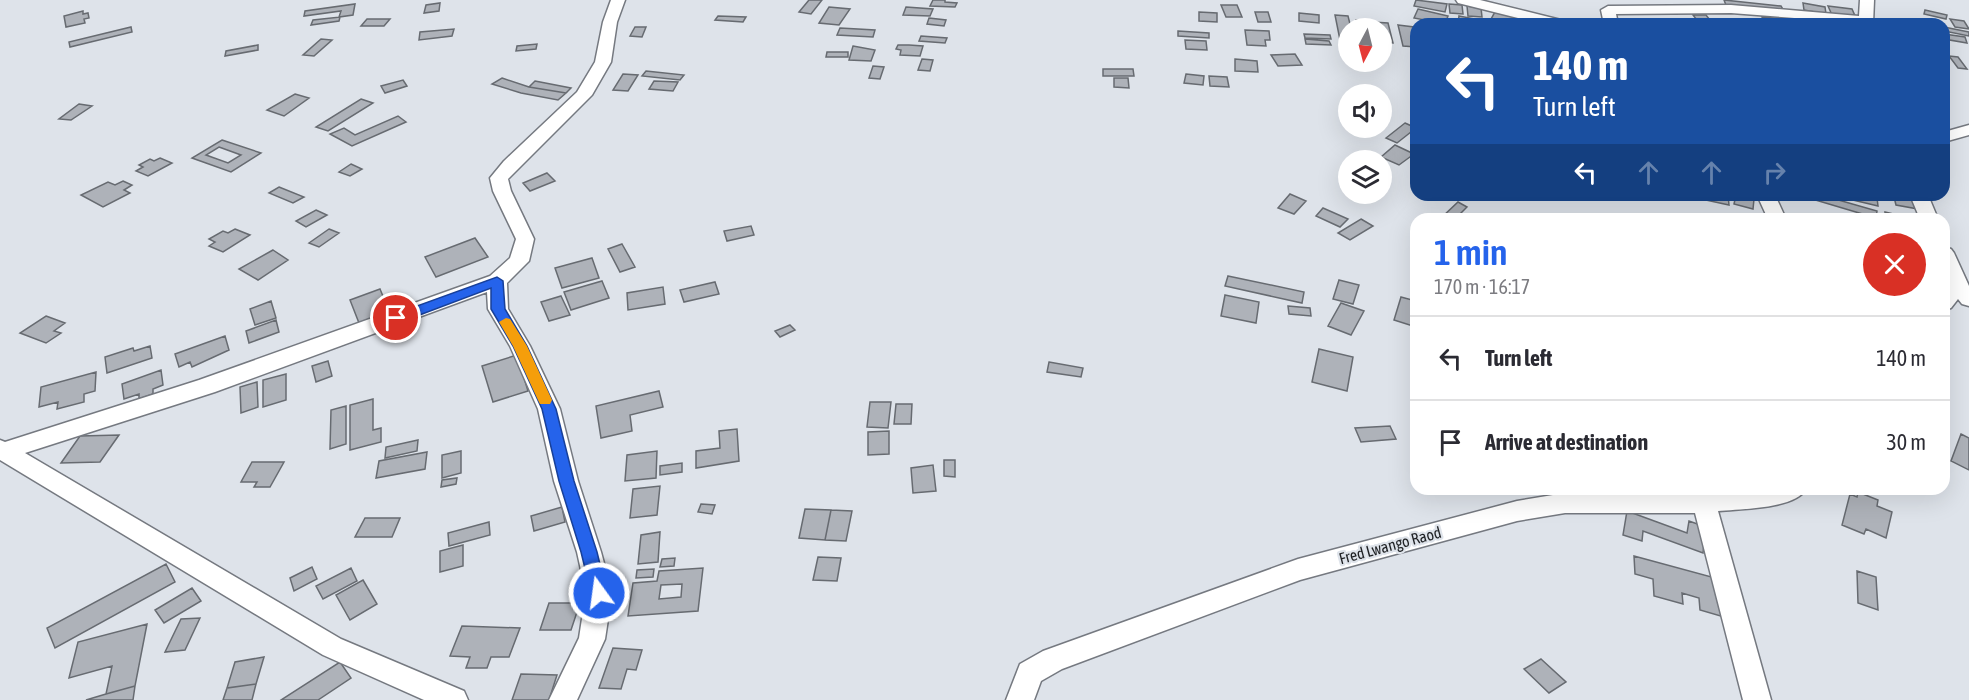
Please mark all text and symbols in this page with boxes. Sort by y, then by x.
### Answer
north arrow [1338,18,1392,72]
map controls [1338,18,1392,204]
text: 140 m [1533,41,1628,89]
icon: left [1434,42,1512,120]
button: sound [1338,84,1392,138]
text: Turn left [1533,91,1616,122]
button: layers [1338,150,1392,204]
icon: left [1569,156,1602,189]
icon: ahead [1632,156,1665,189]
icon: ahead [1695,156,1728,189]
icon: right [1758,156,1791,189]
text: 1 min [1434,231,1508,273]
button: close [1863,233,1926,296]
text: 170 m · 16:17 [1434,275,1530,298]
pin [370,292,421,343]
icon: arrive [379,301,412,334]
icon: left [1434,342,1467,375]
text: Turn left [1485,345,1552,371]
text: 140 m [1876,345,1926,371]
icon: arrive [1434,426,1467,459]
text: Arrive at destination [1485,429,1648,455]
text: 30 m [1886,429,1926,455]
street label: Fred Lwango Raod [1337,523,1443,568]
position arrow [567,561,631,625]

